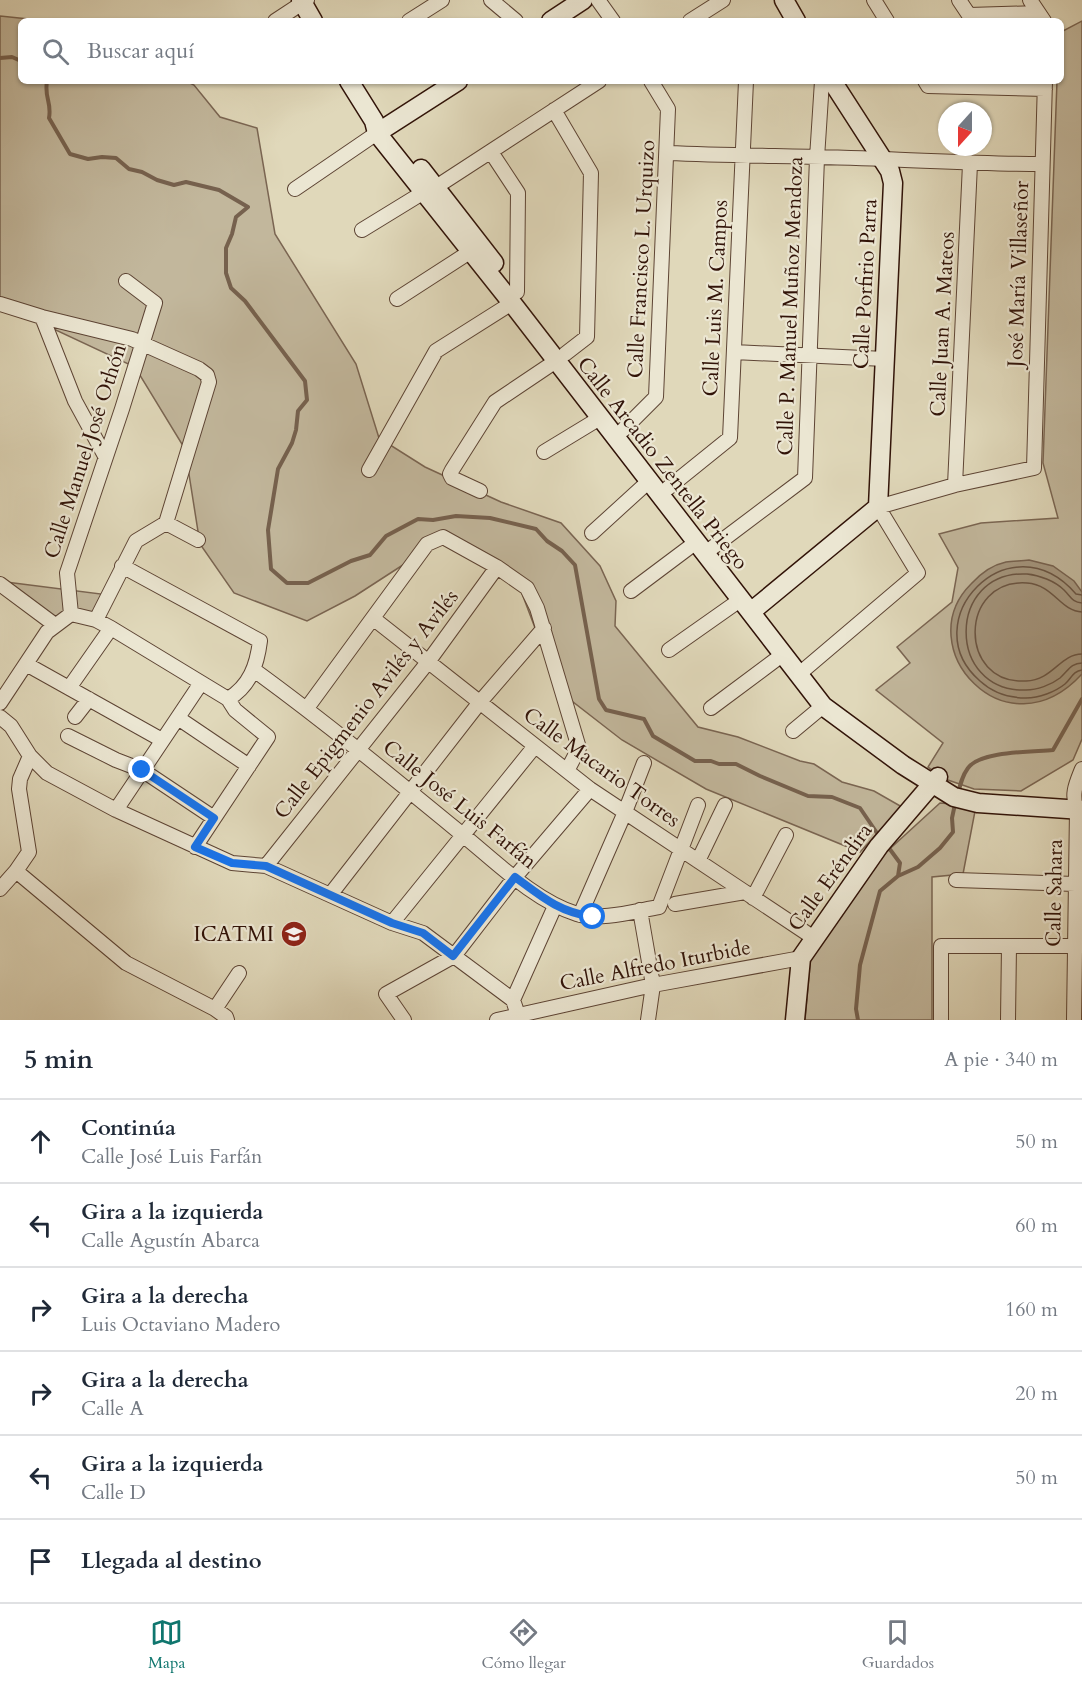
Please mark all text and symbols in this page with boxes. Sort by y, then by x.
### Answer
search box [18,18,1064,84]
icon: search [39,35,72,68]
text: Buscar aquí [87,36,194,66]
north arrow [938,102,992,156]
street label: Calle Francisco L. Urquizo [621,139,662,379]
street label: Calle P. Manuel Muñoz Mendoza [771,156,810,456]
street label: José María Villaseñor [1001,180,1036,371]
street label: Calle Porfirio Parra [847,198,884,370]
street label: Calle Luis M. Campos [696,199,735,397]
street label: Calle Juan A. Mateos [923,231,962,417]
street label: Calle Manuel José Othón [37,340,134,562]
street label: Calle Arcadio Zentella Priego [570,351,755,576]
street label: Calle Epigmenio Avilés y Avilés [268,583,465,825]
street label: Calle Macario Torres [517,701,686,834]
street label: Calle José Luis Farfán [377,733,543,876]
route end [128,756,154,782]
street label: Calle Eréndira [781,817,879,937]
street label: Calle Sahara [1039,839,1070,947]
route start [579,903,605,929]
school or university icon: ICATMI [279,919,309,949]
place label: ICATMI [193,920,274,949]
street label: Calle Alfredo Iturbide [557,933,753,998]
text: 5 min [24,1042,93,1077]
text: A pie · 340 m [944,1046,1058,1073]
text: Continúa [81,1113,176,1143]
icon: ahead [24,1125,57,1158]
text: 50 m [1015,1128,1058,1155]
text: Calle José Luis Farfán [81,1143,262,1170]
text: Gira a la izquierda [81,1197,264,1227]
icon: left [24,1209,57,1242]
text: 60 m [1015,1212,1058,1239]
text: Calle Agustín Abarca [81,1227,260,1254]
text: Gira a la derecha [81,1281,249,1311]
icon: right [24,1293,57,1326]
text: 160 m [1005,1296,1058,1323]
text: Luis Octaviano Madero [81,1311,280,1338]
text: Gira a la derecha [81,1365,249,1395]
icon: right [24,1377,57,1410]
text: 20 m [1015,1380,1058,1407]
text: Calle A [81,1395,144,1422]
text: Gira a la izquierda [81,1449,264,1479]
icon: left [24,1461,57,1494]
text: 50 m [1015,1464,1058,1491]
text: Calle D [81,1479,146,1506]
icon: arrive [24,1545,57,1578]
text: Llegada al destino [81,1546,262,1576]
tab: Mapa [148,1616,185,1674]
tab: Cómo llegar [481,1616,566,1674]
tab: Guardados [862,1616,934,1674]

